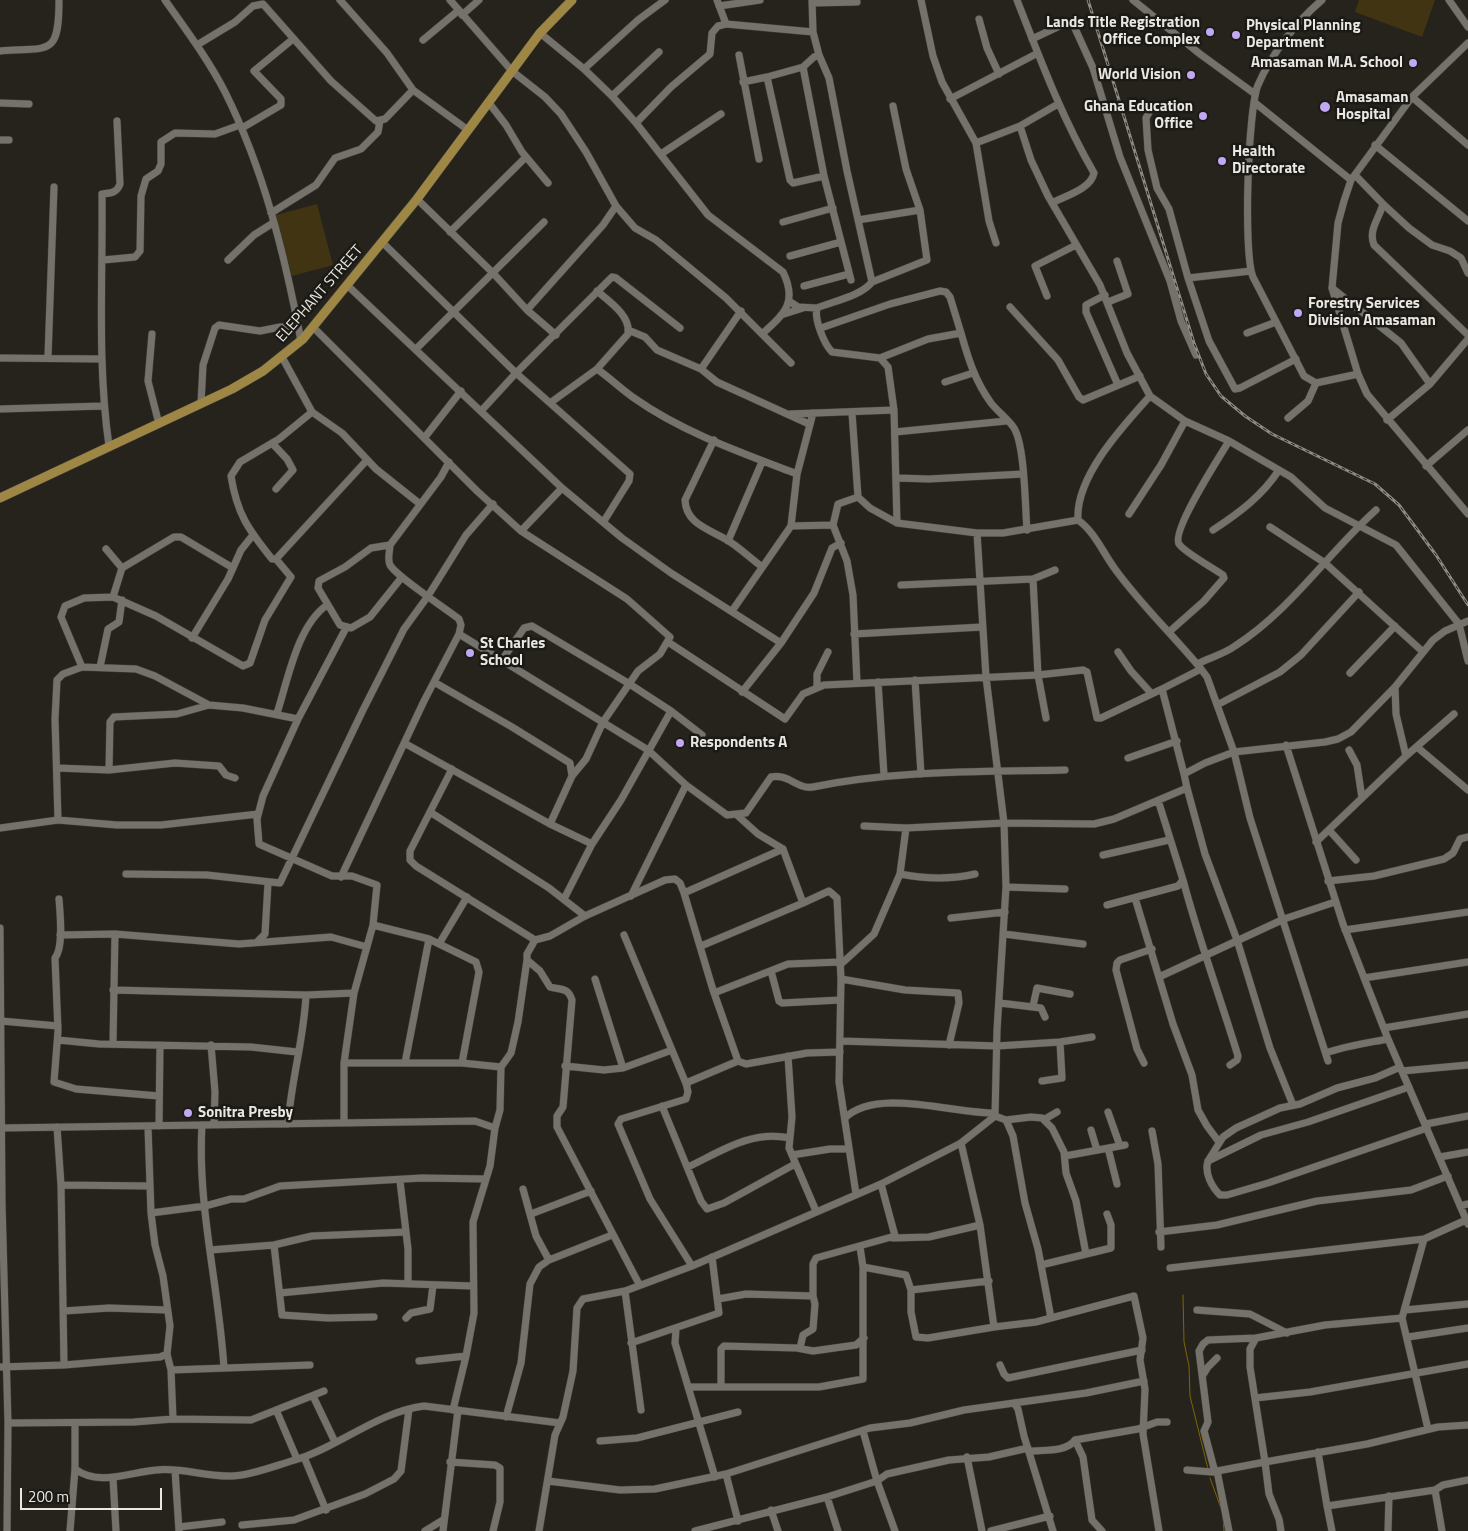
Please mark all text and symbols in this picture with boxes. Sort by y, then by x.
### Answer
place label: Lands Title Registration Office Complex [1046,14,1200,49]
place label: Physical Planning Department [1246,17,1360,52]
marker: Lands Title Registration Office Complex [1204,26,1216,38]
marker: Physical Planning Department [1230,29,1242,41]
place label: Amasaman M.A. School [1251,54,1403,72]
marker: Amasaman M.A. School [1407,57,1419,69]
place label: World Vision [1098,66,1181,84]
marker: World Vision [1185,69,1197,81]
place label: Amasaman Hospital [1336,89,1409,124]
place label: Ghana Education Office [1084,98,1193,133]
marker: Amasaman Hospital [1318,100,1332,114]
marker: Ghana Education Office [1197,110,1209,122]
place label: Health Directorate [1232,143,1305,178]
marker: Health Directorate [1216,155,1228,167]
street label: ELEPHANT STREET [273,242,367,346]
place label: Forestry Services Division Amasaman [1308,295,1436,330]
marker: Forestry Services Division Amasaman [1292,307,1304,319]
place label: St Charles School [480,635,545,670]
marker: St Charles School [464,647,476,659]
place label: Respondents A [690,734,787,752]
marker: Respondents A [674,737,686,749]
place label: Sonitra Presby [198,1104,293,1122]
marker: Sonitra Presby [182,1107,194,1119]
scale bar [22,1478,165,1510]
text: 200 m [28,1485,69,1508]

